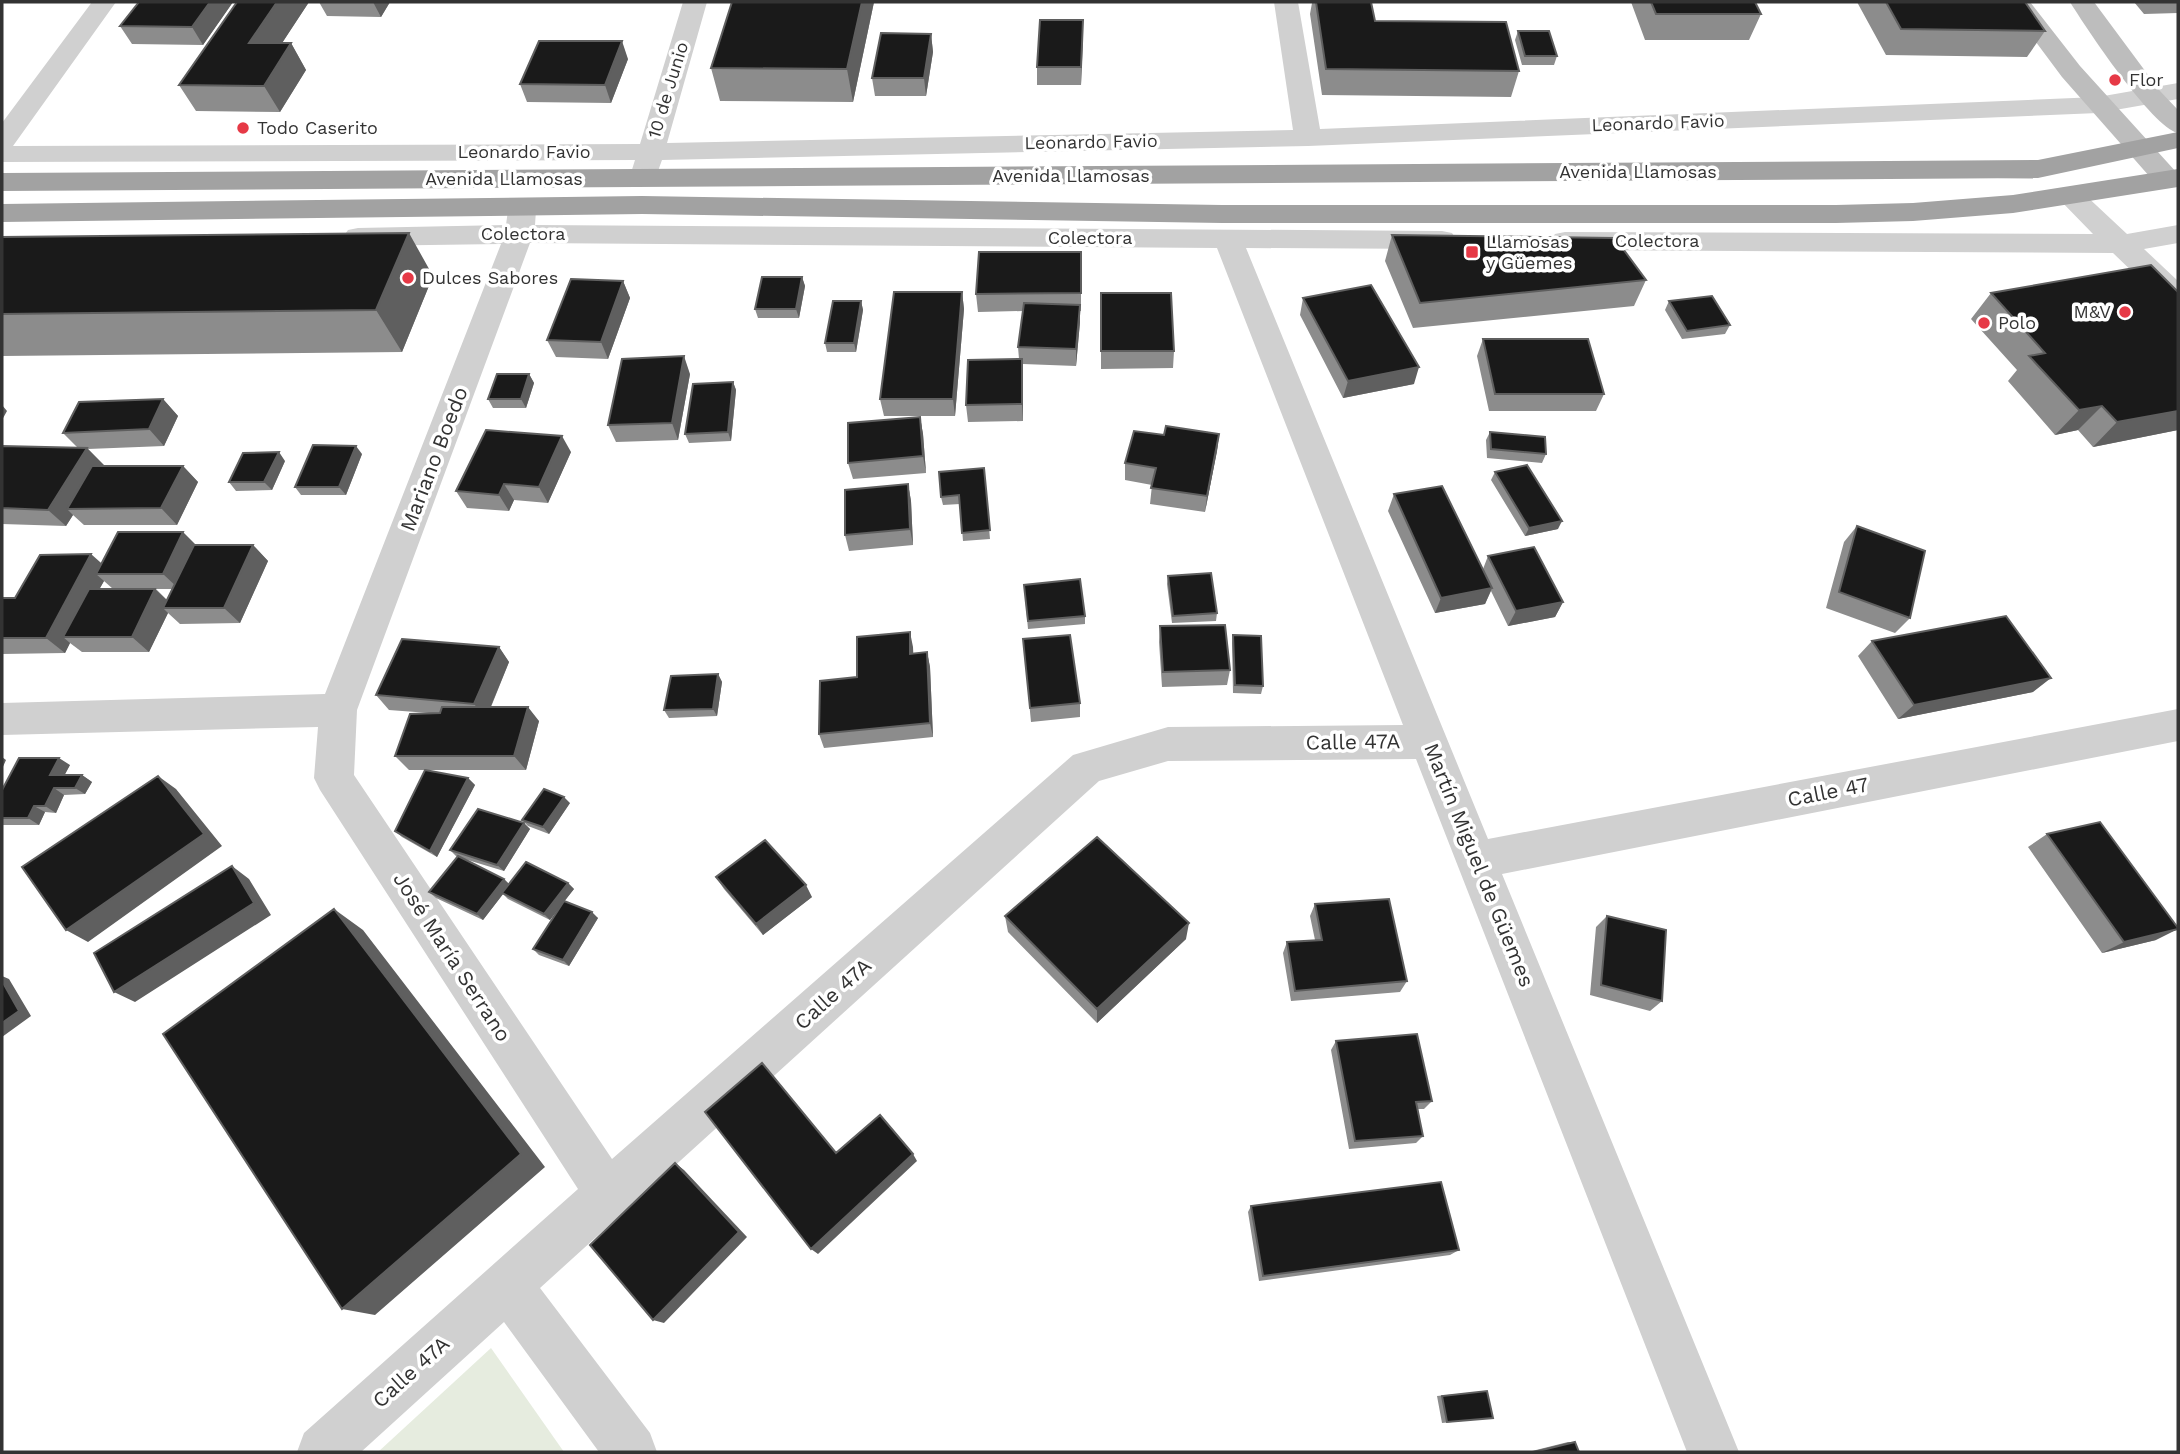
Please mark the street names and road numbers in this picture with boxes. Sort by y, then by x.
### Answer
street label: 10 de Junio [643,39,692,141]
street label: Leonardo Favio [1591,110,1725,135]
street label: Leonardo Favio [1024,130,1158,153]
street label: Leonardo Favio [457,141,591,162]
street label: Avenida Llamosas [1559,161,1717,182]
street label: Avenida Llamosas [992,165,1150,186]
street label: Avenida Llamosas [425,168,583,189]
street label: Colectora [481,223,565,244]
street label: Colectora [1048,227,1132,248]
street label: Colectora [1615,230,1699,251]
street label: Mariano Boedo [395,383,473,535]
street label: Calle 47A [1305,728,1401,755]
street label: Martín Miguel de Güemes [1419,739,1540,990]
street label: Calle 47 [1785,771,1871,812]
street label: José María Serrano [388,867,517,1046]
street label: Calle 47A [789,953,876,1035]
street label: Calle 47A [367,1331,454,1413]

